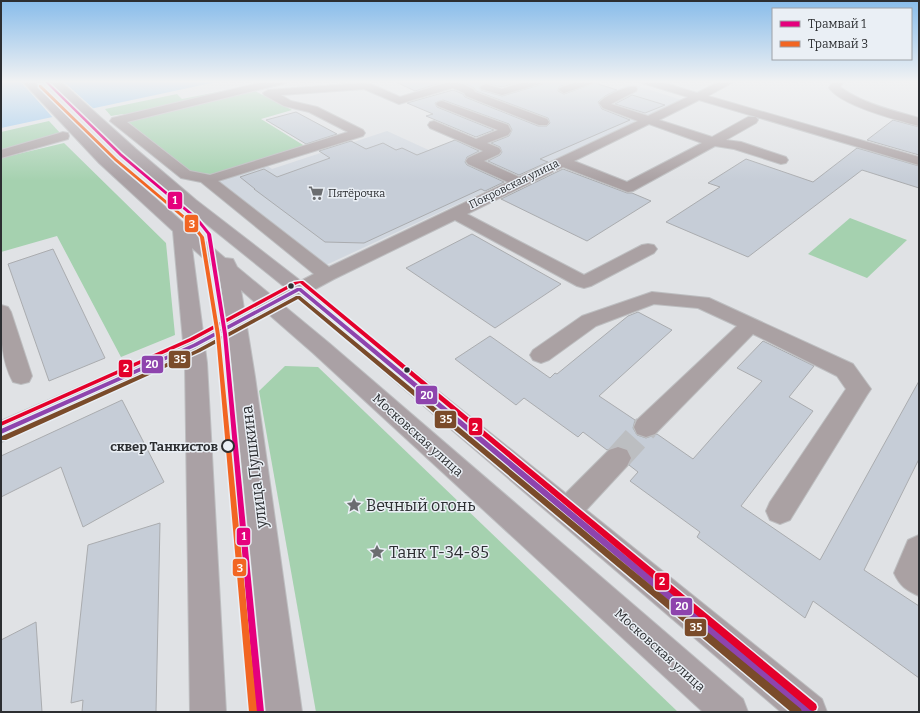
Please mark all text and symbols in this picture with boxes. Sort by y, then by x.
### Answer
legend [772,8,912,60]
text: Трамвай 1 [808,17,866,31]
text: Трамвай 3 [808,37,868,51]
street label: Покровская улица [467,157,561,211]
supermarket icon: Пятёрочка [307,184,325,202]
place label: Пятёрочка [328,187,385,200]
line badge: 1 [167,191,183,210]
text: 1 [173,194,178,207]
line badge: 3 [184,214,199,233]
text: 3 [189,218,195,231]
unlabelled marker [286,281,296,291]
line badge: 35 [168,350,191,369]
text: 35 [174,353,186,366]
line badge: 20 [141,355,164,374]
text: 20 [145,358,159,371]
line badge: 2 [118,359,133,378]
text: 2 [123,362,129,375]
unlabelled marker [402,365,412,375]
line badge: 20 [415,385,438,405]
text: 20 [420,389,434,402]
street label: Московская улица [370,391,466,479]
street label: улица Пушкина [237,404,271,531]
line badge: 35 [434,410,457,429]
text: 35 [440,413,452,426]
line badge: 2 [468,417,483,436]
text: 2 [472,421,478,434]
place label: сквер Танкистов [110,439,218,454]
marker: сквер Танкистов [221,439,235,453]
place icon: Вечный огонь [345,496,363,514]
place label: Вечный огонь [366,496,475,515]
line badge: 1 [236,527,251,546]
text: 1 [242,530,247,543]
place icon: Танк Т-34-85 [368,543,386,561]
place label: Танк Т-34-85 [389,543,489,562]
line badge: 3 [232,558,247,577]
text: 3 [237,562,243,575]
line badge: 2 [654,572,670,591]
text: 2 [659,575,665,588]
line badge: 20 [670,597,693,616]
text: 20 [675,600,689,613]
street label: Московская улица [612,606,708,694]
line badge: 35 [684,618,707,637]
text: 35 [690,621,702,634]

